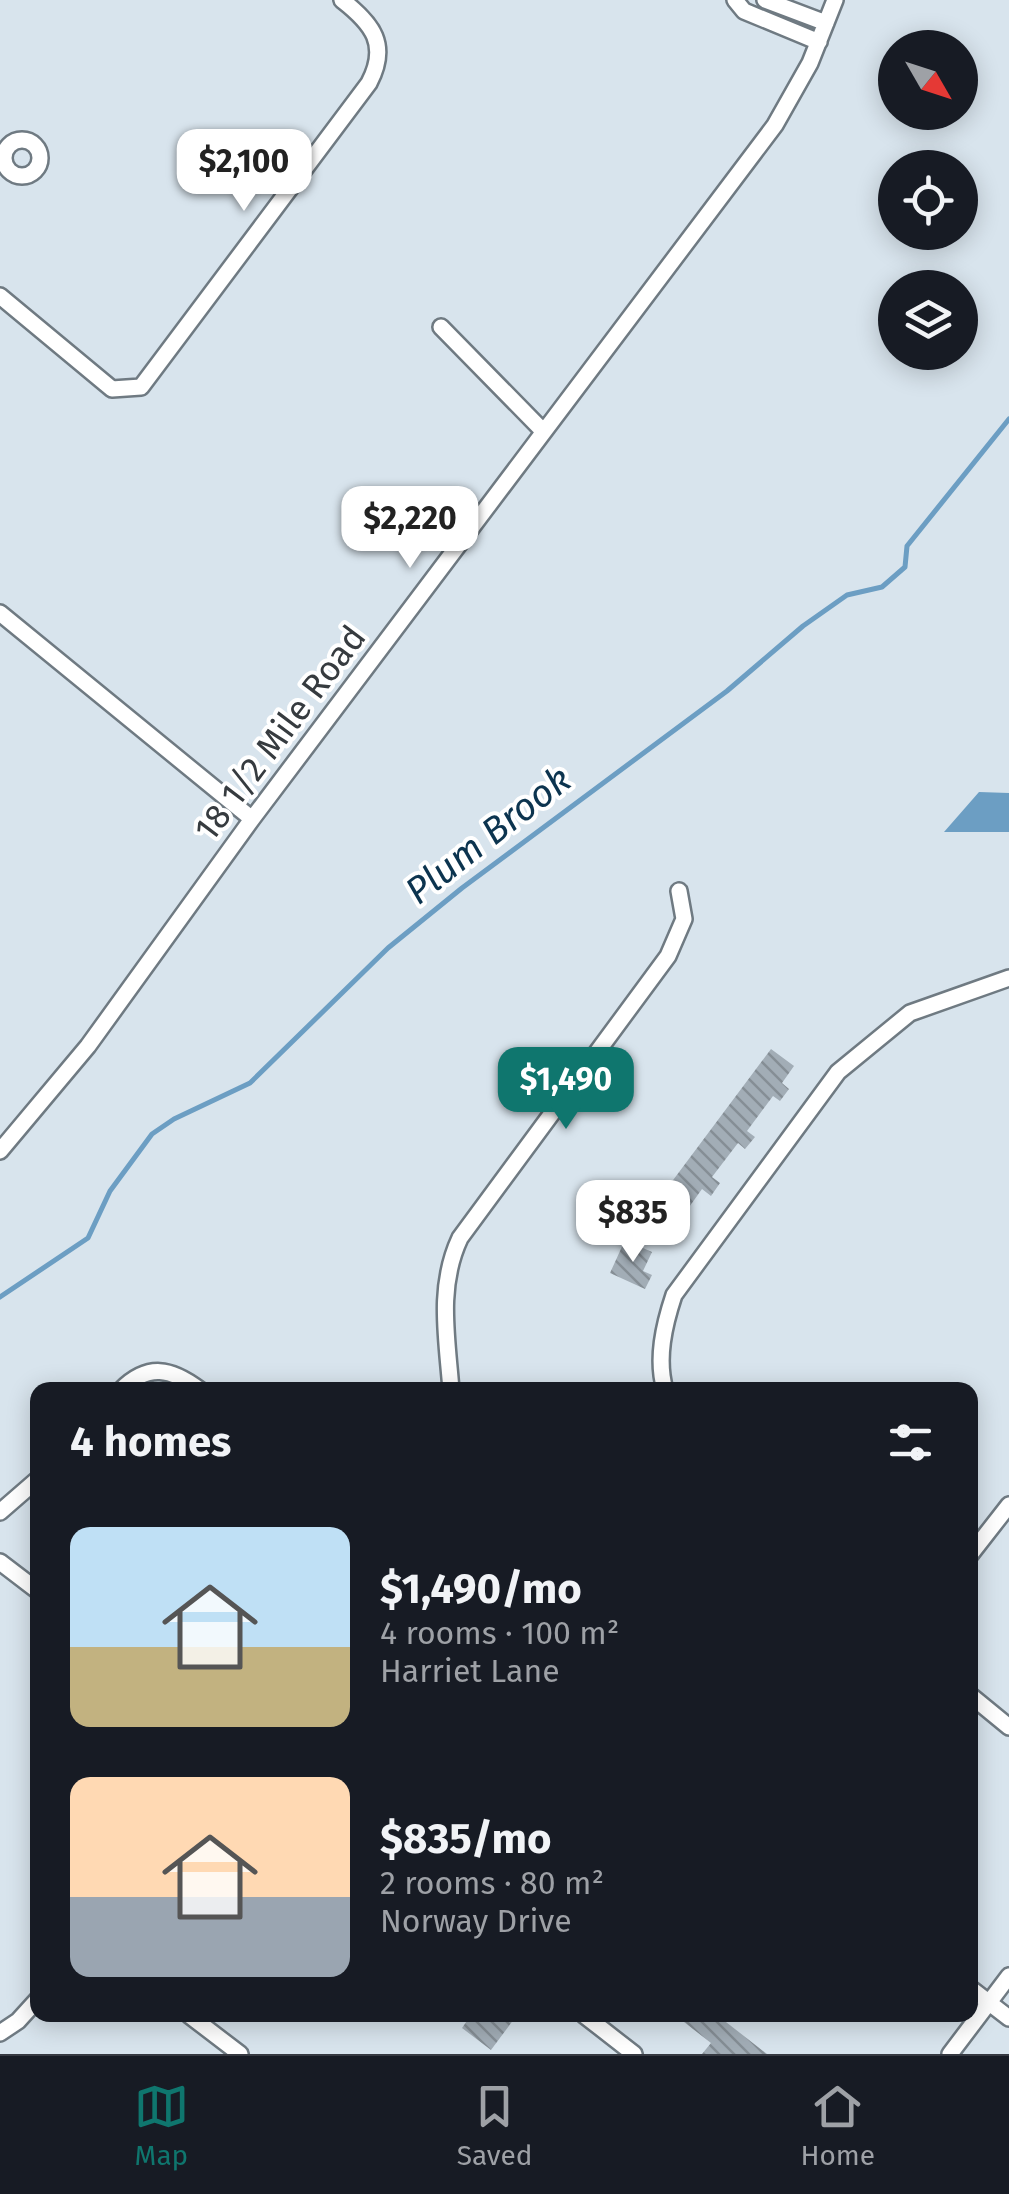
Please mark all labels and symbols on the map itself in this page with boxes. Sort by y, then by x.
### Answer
north arrow [878,30,978,130]
pin: $2,100 [163,129,325,214]
pin: $2,220 [329,486,491,571]
street label: 18 1/2 Mile Road [185,617,375,849]
water label: Plum Brook [396,756,580,914]
pin: $1,490 [485,1047,647,1132]
pin: $835 [574,1180,692,1265]

